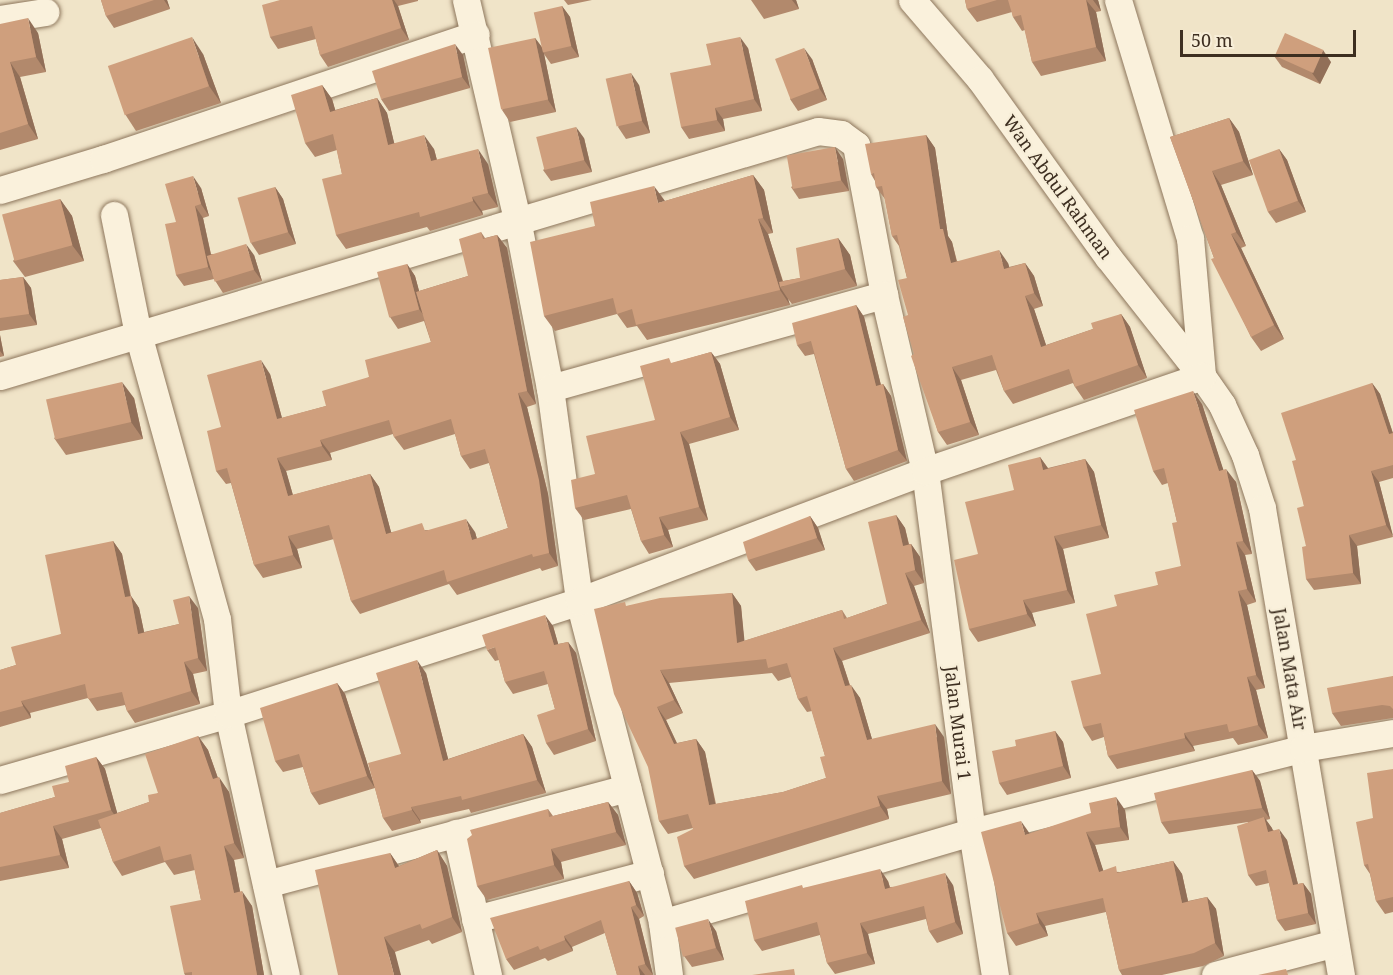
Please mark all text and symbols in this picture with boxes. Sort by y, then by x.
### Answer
scale bar [1183,18,1358,56]
text: 50 m [1191,28,1233,52]
street label: Wan Abdul Rahman [999,111,1117,263]
street label: Jalan Mata Air [1269,606,1311,732]
street label: Jalan Murai 1 [940,664,976,782]

